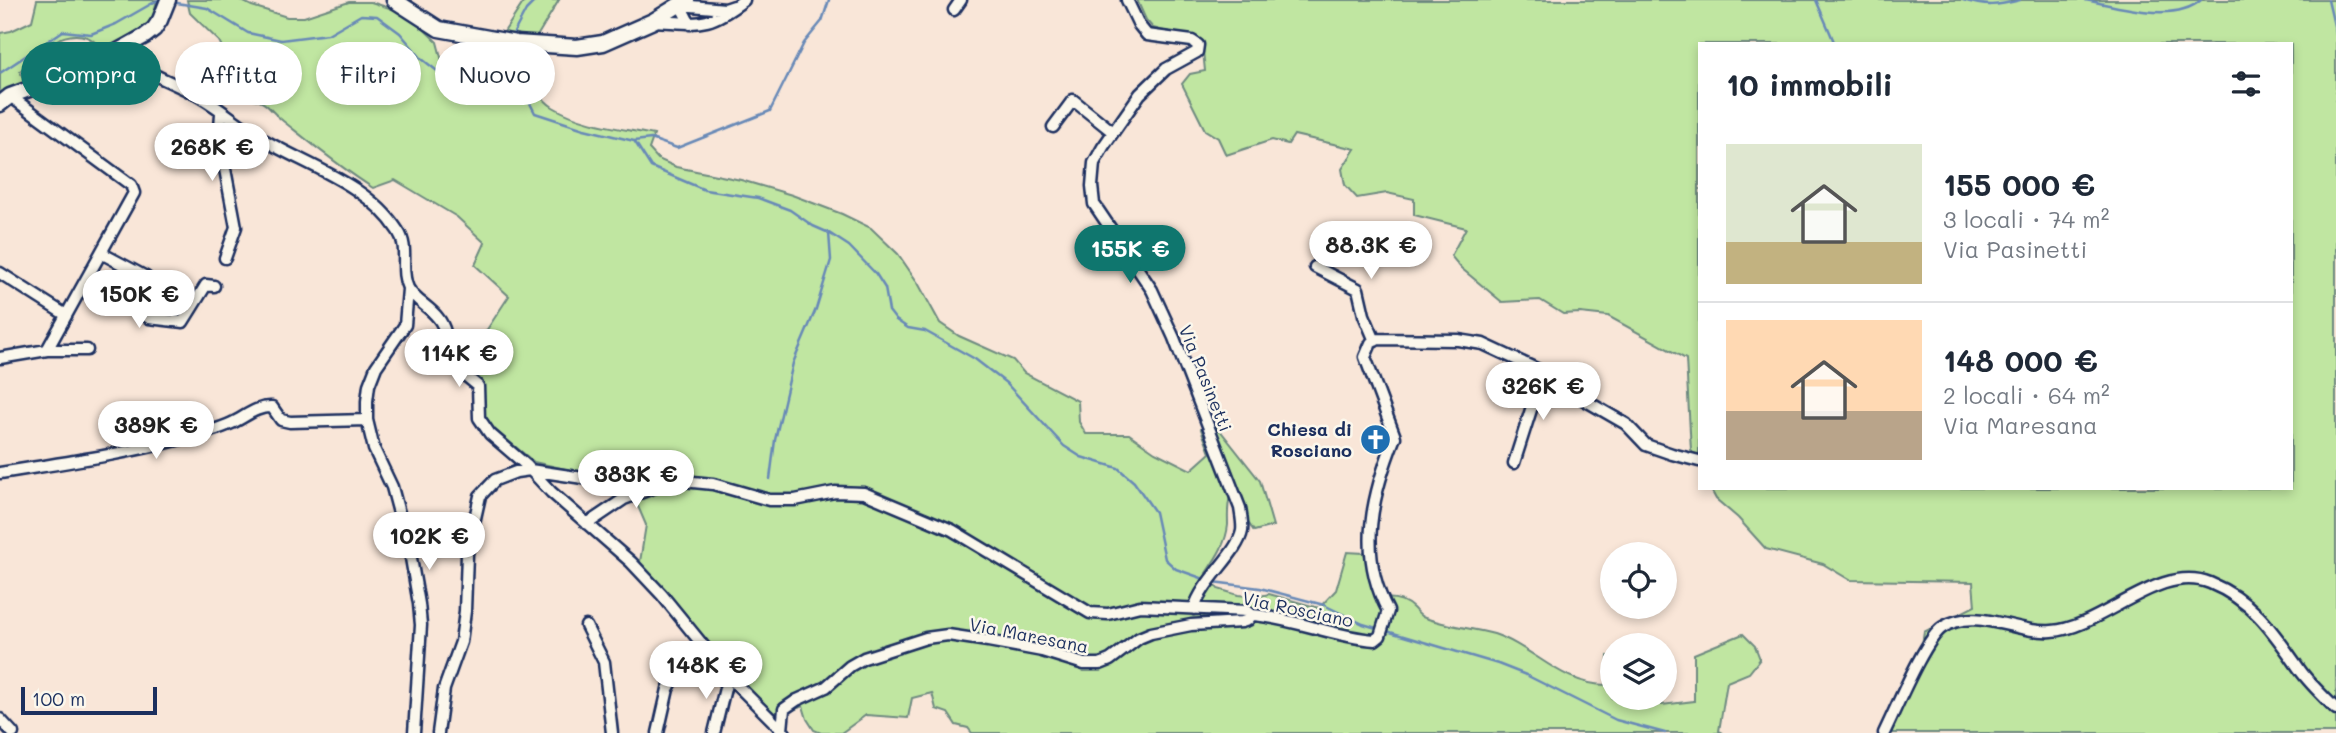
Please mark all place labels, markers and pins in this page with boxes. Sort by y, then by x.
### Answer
pin: 268K € [155,124,269,183]
pin: 88.3K € [1306,222,1436,281]
pin: 155K € [1073,226,1187,285]
pin: 150K € [82,270,196,330]
pin: 114K € [402,330,516,389]
pin: 326K € [1486,362,1600,422]
pin: 389K € [99,402,213,461]
place label: Chiesa di Rosciano [1267,417,1352,462]
church icon: Chiesa di Rosciano [1358,422,1392,456]
pin: 383K € [579,450,693,510]
pin: 102K € [372,512,486,572]
pin: 148K € [649,642,763,701]

